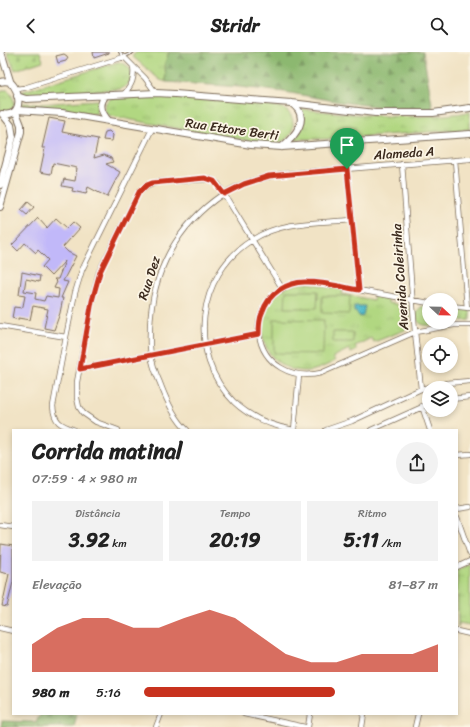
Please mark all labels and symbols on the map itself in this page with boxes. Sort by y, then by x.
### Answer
street label: Rua Ettore Berti [184,111,280,147]
pin [330,128,364,169]
street label: Alameda A [372,139,435,167]
street label: Avenida Coleirinha [385,223,415,332]
street label: Rua Dez [131,252,167,303]
north arrow [422,293,458,329]

